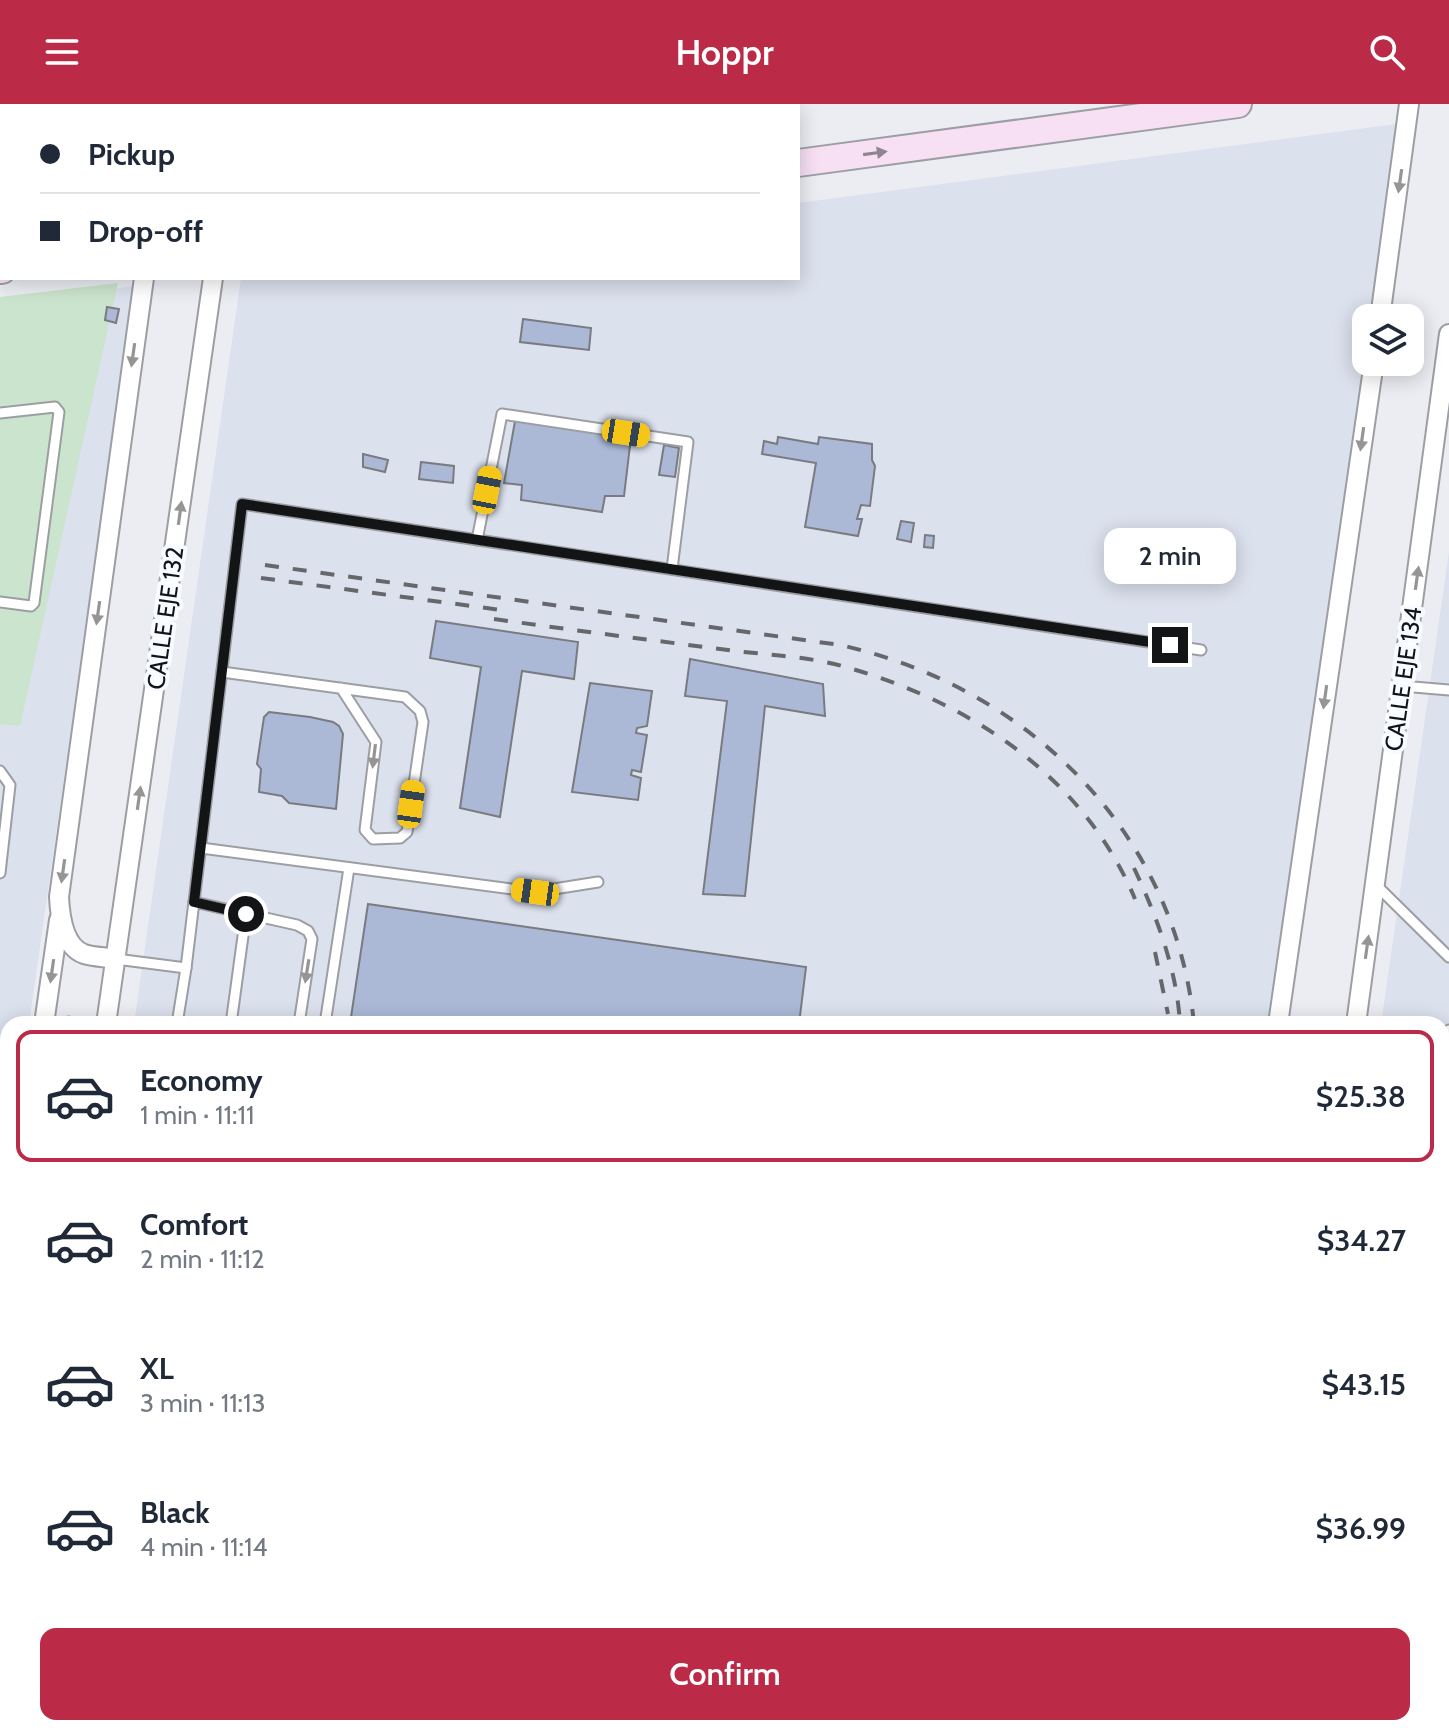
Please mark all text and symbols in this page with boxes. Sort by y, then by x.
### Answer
icon: menu [40,30,84,74]
text: Hoppr [675,30,774,74]
icon: search [1365,30,1409,74]
text: Pickup [88,136,175,173]
one-way arrow [863,146,888,159]
one-way arrow [1393,169,1406,194]
text: Drop-off [88,213,203,250]
map controls [1352,304,1424,376]
button: layers [1352,304,1424,376]
one-way arrow [126,343,139,368]
car [600,417,652,449]
one-way arrow [1355,427,1368,452]
car [471,464,503,516]
one-way arrow [174,500,187,525]
callout: 2 min [1104,529,1236,585]
text: 2 min [1139,540,1201,572]
street label: CALLE EJE 132 [141,545,189,691]
one-way arrow [1410,565,1423,590]
one-way arrow [91,601,104,626]
street label: CALLE EJE 134 [1379,605,1427,753]
route end [1152,627,1188,663]
one-way arrow [1318,684,1331,709]
one-way arrow [367,743,380,768]
car [396,779,426,829]
one-way arrow [133,785,146,810]
one-way arrow [56,858,69,883]
car [510,877,560,907]
route start [228,896,264,932]
one-way arrow [1361,934,1374,959]
one-way arrow [45,959,58,984]
one-way arrow [300,959,313,984]
icon: car [44,1060,116,1132]
text: Economy [140,1062,263,1099]
text: $25.38 [1316,1078,1406,1115]
text: 1 min · 11:11 [140,1099,254,1131]
icon: car [44,1204,116,1276]
text: Comfort [140,1206,248,1243]
text: $34.27 [1317,1222,1406,1259]
text: 2 min · 11:12 [140,1243,265,1275]
icon: car [44,1348,116,1420]
text: XL [140,1350,174,1387]
text: $43.15 [1321,1366,1406,1403]
text: 3 min · 11:13 [140,1387,266,1419]
icon: car [44,1492,116,1564]
text: Black [140,1494,210,1531]
text: $36.99 [1315,1510,1406,1547]
text: 4 min · 11:14 [140,1531,267,1563]
button: Confirm [40,1628,1410,1720]

